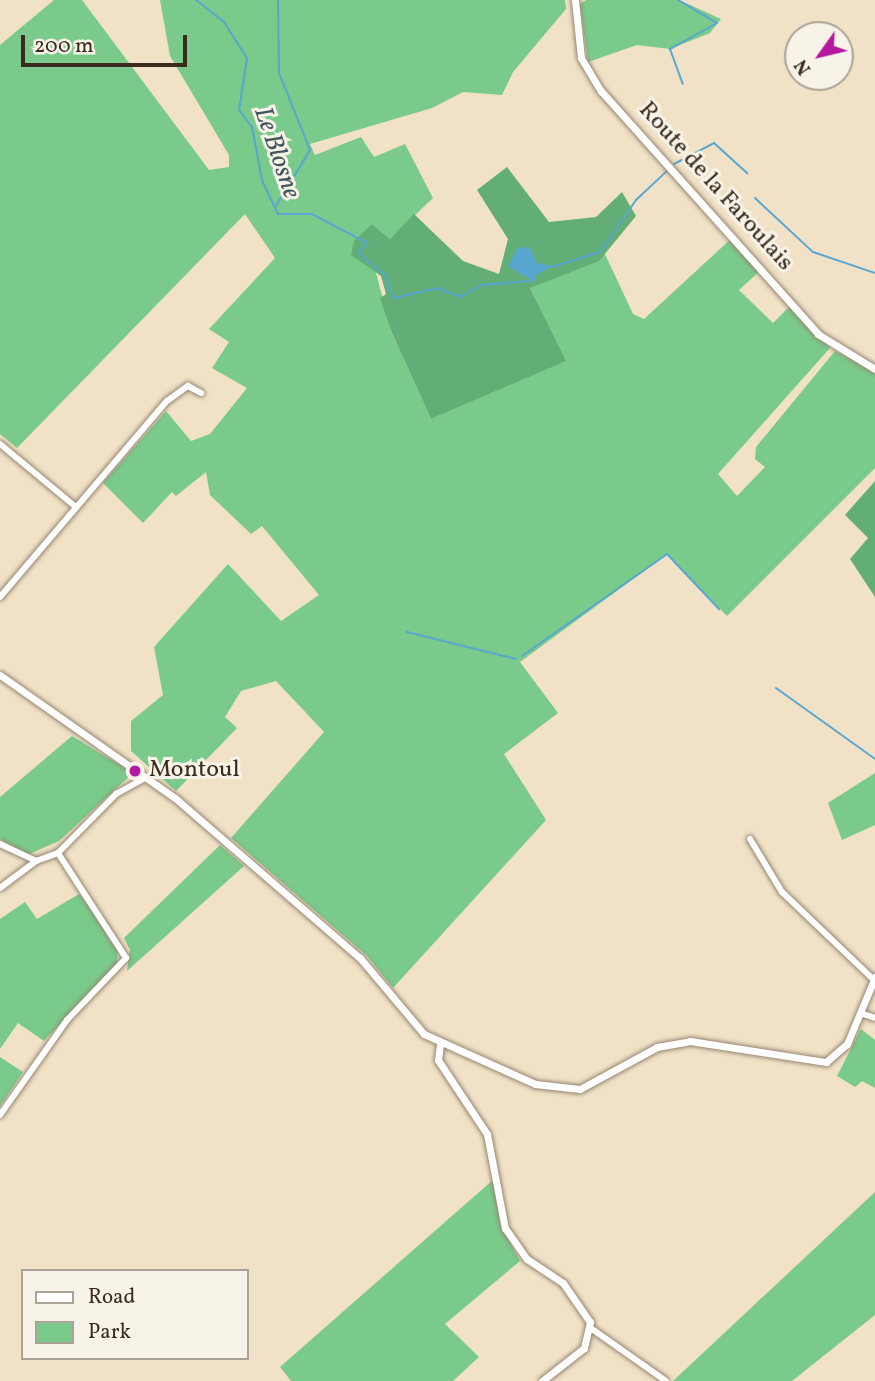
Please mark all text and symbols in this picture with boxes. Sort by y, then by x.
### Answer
scale bar [24,21,191,65]
north arrow [784,21,854,91]
text: 200 m [34,32,94,61]
text: N [789,54,818,80]
street label: Route de la Faroulais [632,97,798,277]
water label: Le Blosne [246,103,306,203]
place label: Montoul [149,757,240,785]
marker: Montoul [127,763,143,779]
legend [21,1269,248,1360]
text: Road [88,1283,135,1312]
text: Park [88,1318,131,1347]

